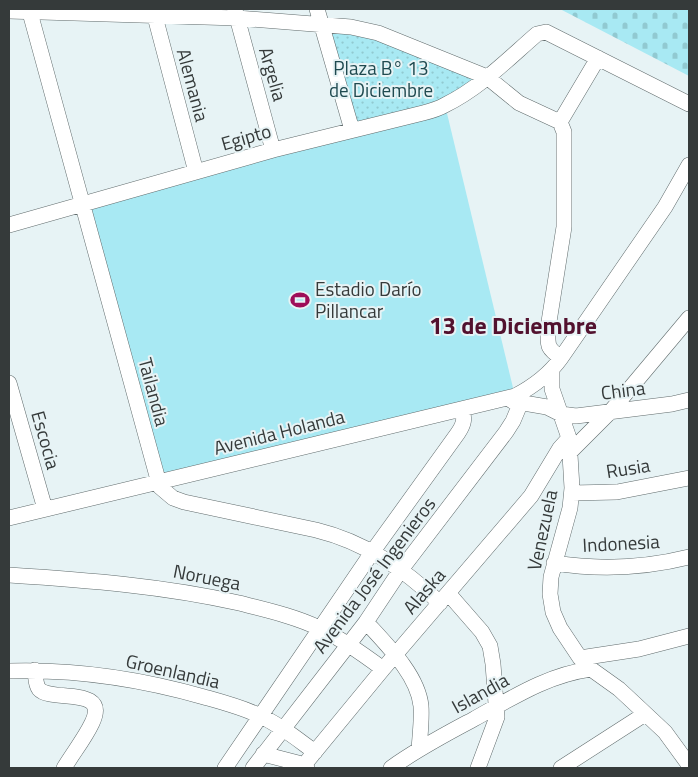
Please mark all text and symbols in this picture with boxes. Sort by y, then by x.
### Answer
street label: Argelia [252,43,295,105]
street label: Alemania [170,45,217,125]
park label: Plaza B° 13 de Diciembre [329,53,433,104]
street label: Egipto [217,116,274,157]
place label: Estadio Darío Pillancar [315,274,422,325]
sports icon: Estadio Darío Pillancar [289,289,311,311]
district label: 13 de Diciembre [429,307,597,343]
street label: Tailandia [131,354,178,430]
street label: China [599,372,647,407]
street label: Avenida Holanda [210,401,348,462]
street label: Escocia [24,407,69,473]
street label: Rusia [604,450,653,485]
street label: Venezuela [519,486,564,573]
street label: Avenida José Ingenieros [305,490,442,659]
street label: Indonesia [582,526,661,559]
street label: Noruega [171,556,244,597]
street label: Alaska [395,561,452,620]
street label: Groenlandia [123,646,223,696]
street label: Islandia [446,665,514,720]

